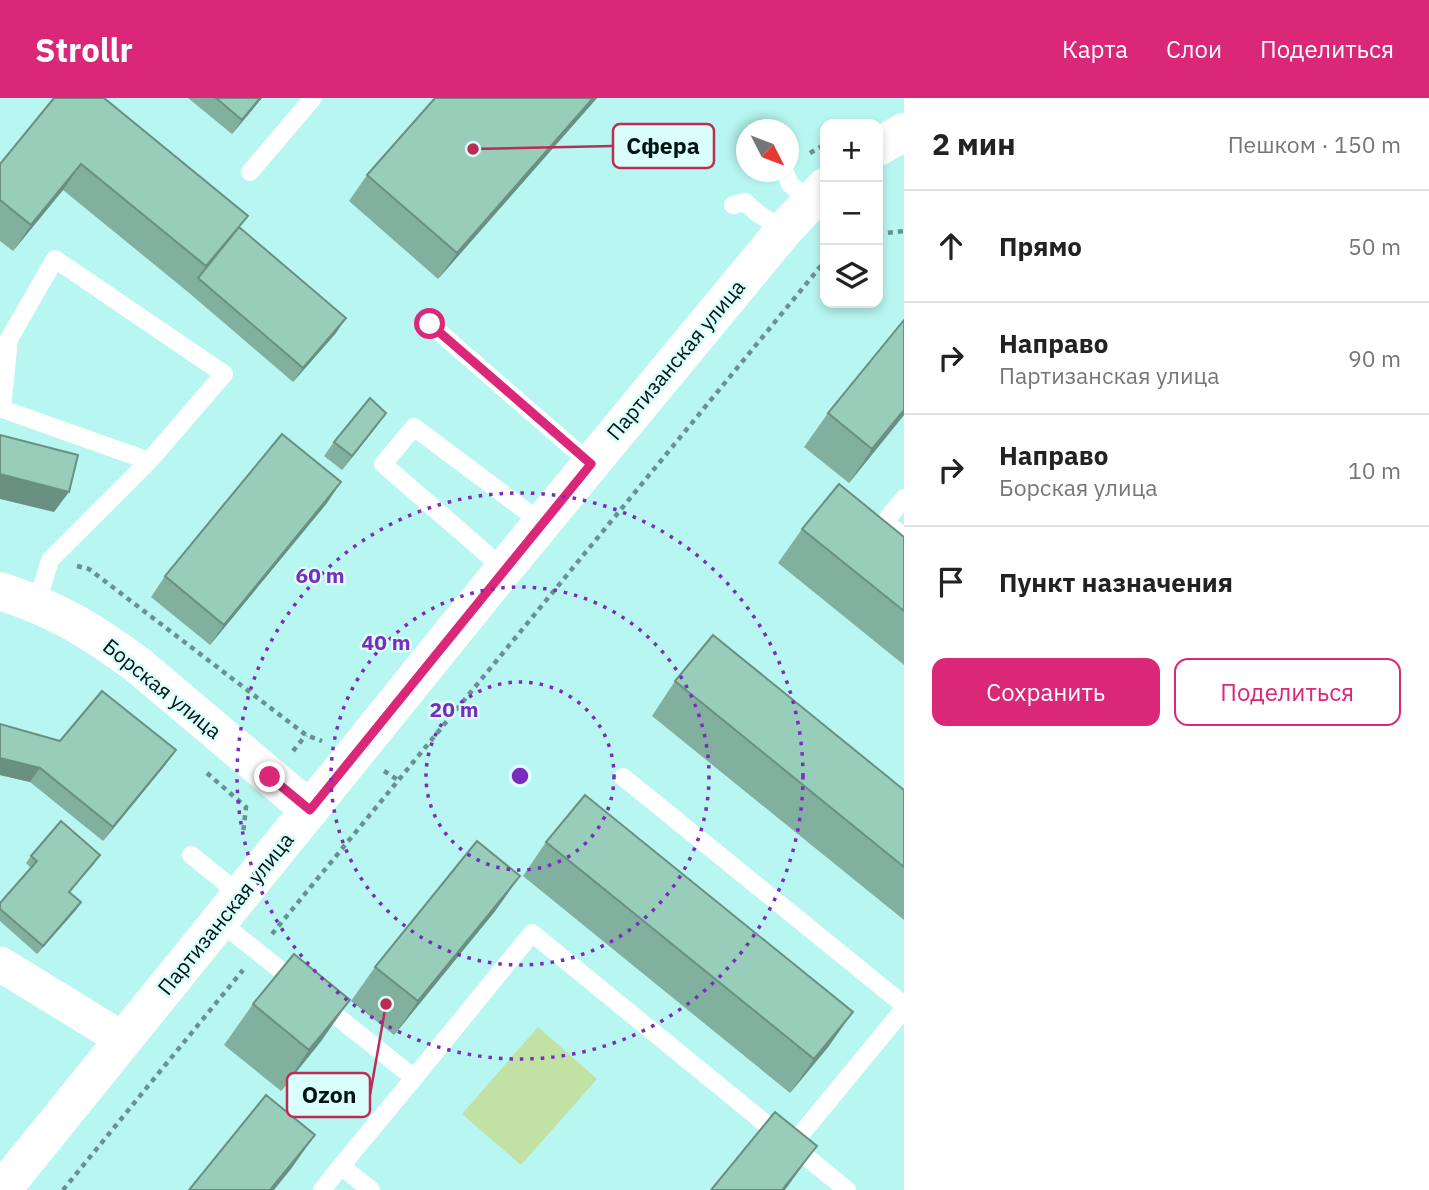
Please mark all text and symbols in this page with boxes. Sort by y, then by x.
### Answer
text: Strollr [35,28,133,71]
text: Карта [1062,33,1128,65]
text: Слои [1166,33,1222,65]
text: Поделиться [1260,33,1394,65]
north arrow [736,119,799,182]
map controls [820,119,883,308]
button: + [820,119,883,182]
callout: Сфера [613,124,714,168]
text: 2 мин [932,124,1016,163]
text: Пешком · 150 m [1228,129,1401,159]
text: Сфера [626,130,700,160]
button: − [820,182,883,245]
icon: ahead [932,227,970,265]
text: Прямо [999,229,1082,263]
text: 50 m [1348,231,1401,261]
button: layers [820,245,883,308]
street label: Партизанская улица [600,273,751,446]
route start [414,308,445,339]
text: Направо [999,326,1108,360]
icon: right [932,339,970,377]
text: 90 m [1348,343,1401,373]
text: Партизанская улица [999,360,1220,390]
text: Направо [999,438,1108,472]
icon: right [932,451,970,489]
text: 10 m [1348,455,1401,485]
text: Борская улица [999,472,1158,502]
text: 60 m [296,561,344,589]
icon: arrive [932,563,970,601]
text: Пункт назначения [999,565,1233,599]
text: 40 m [362,628,410,656]
street label: Борская улица [98,632,228,745]
button: Сохранить [932,658,1160,726]
button: Поделиться [1174,658,1401,726]
text: 20 m [430,695,478,723]
route end [254,761,285,792]
centre of rings [508,764,532,788]
street label: Партизанская улица [151,826,299,1000]
callout: Ozon [287,1073,370,1117]
text: Ozon [302,1079,356,1109]

